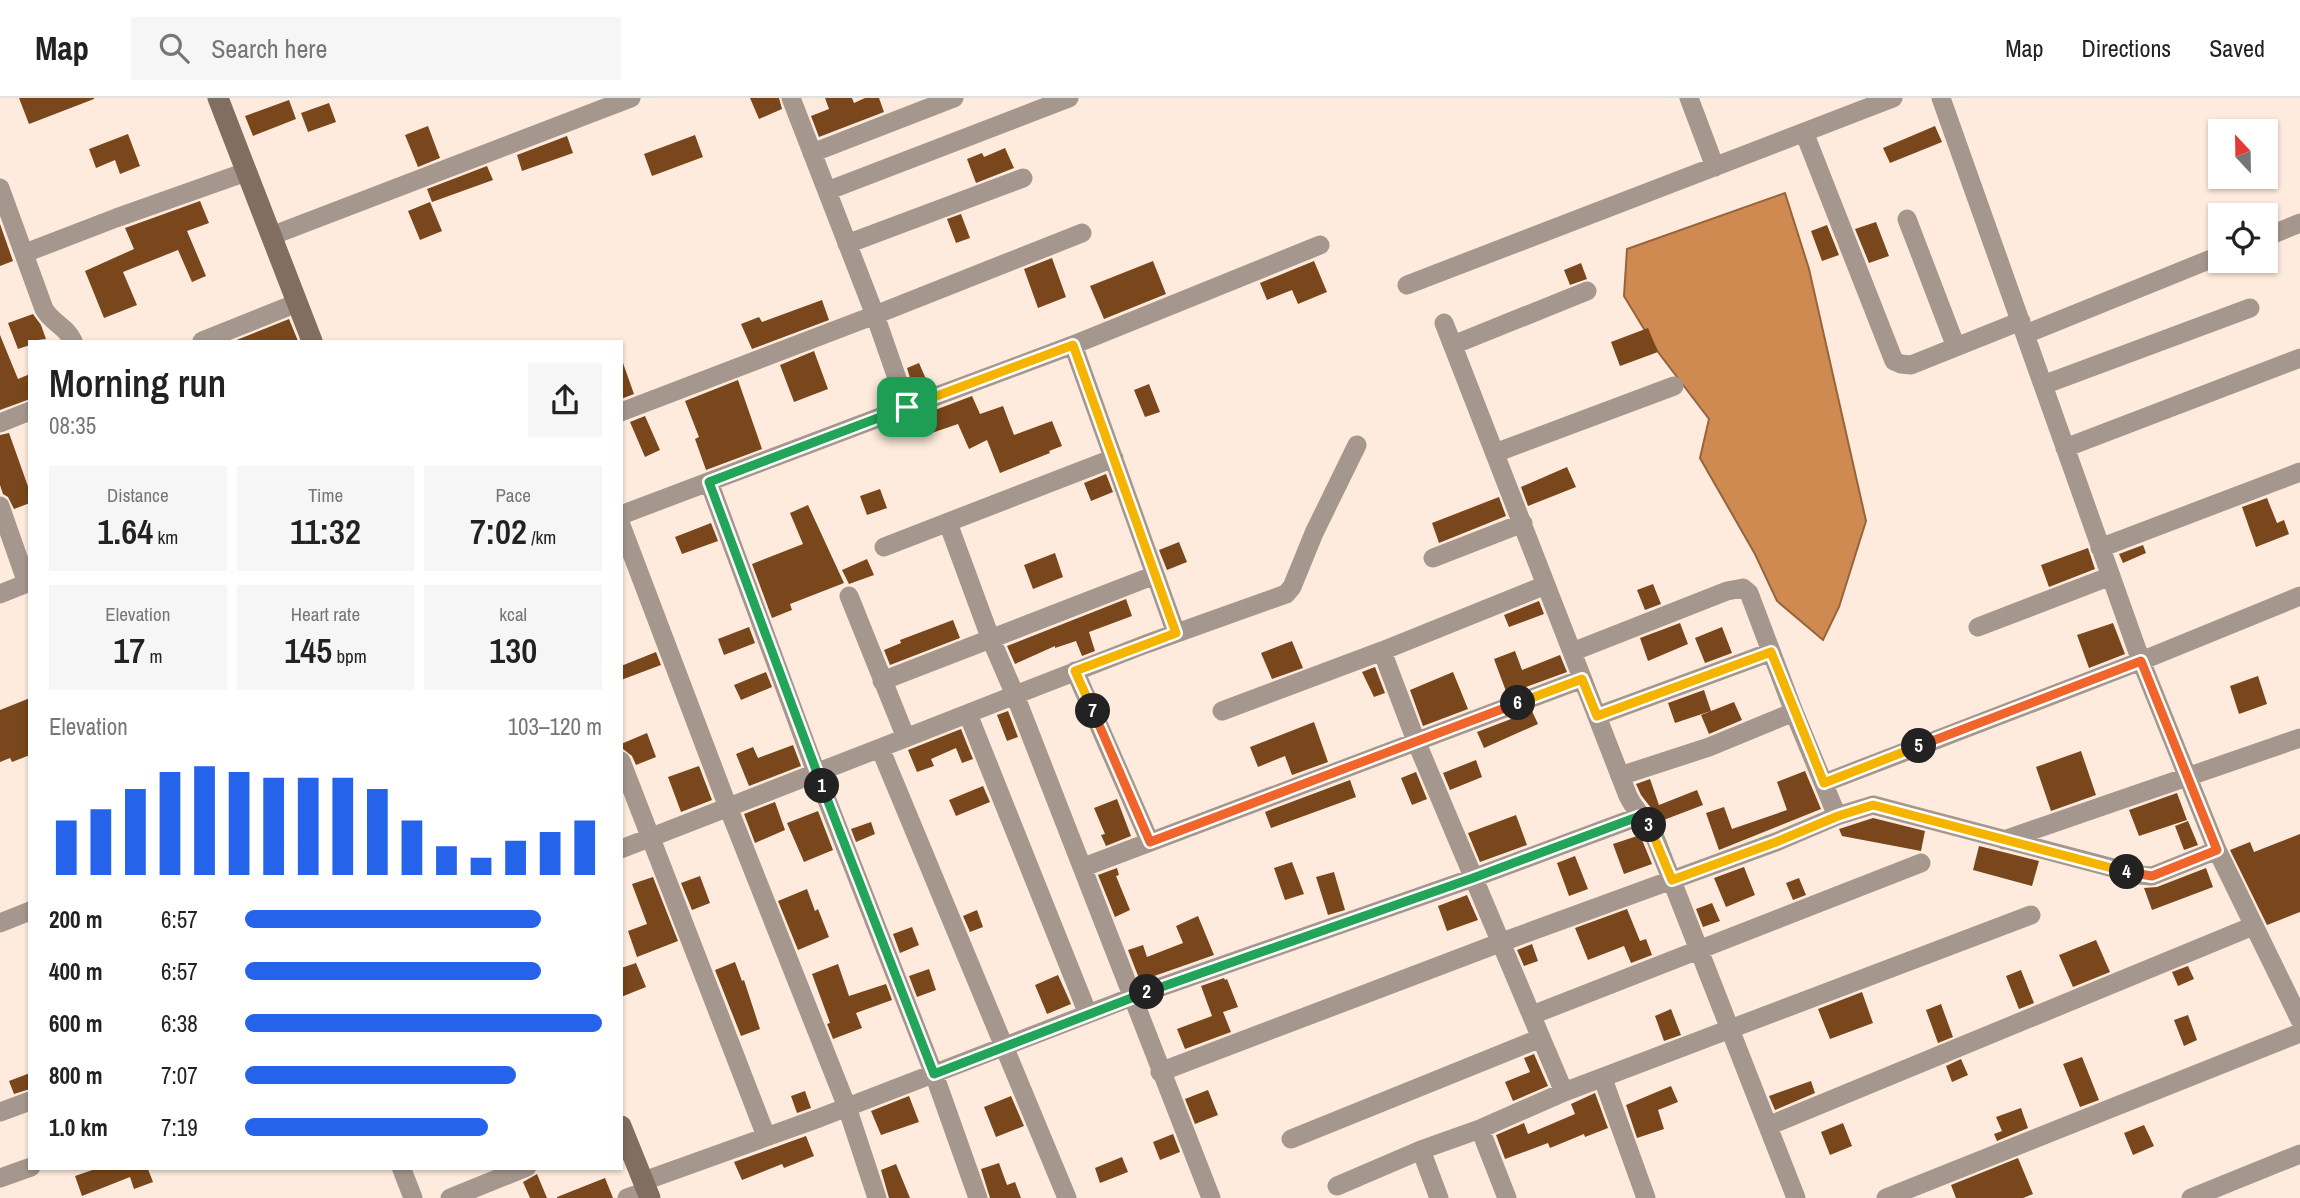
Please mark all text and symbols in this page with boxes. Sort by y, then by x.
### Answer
search box [131,17,621,80]
text: Map [35,26,89,70]
icon: search [155,29,193,67]
text: Search here [211,31,327,66]
text: Map [2005,32,2043,64]
text: Directions [2081,32,2171,64]
text: Saved [2209,32,2265,64]
north arrow [2208,119,2278,189]
map controls [2208,119,2278,273]
button: locate [2208,203,2278,273]
text: Morning run [49,358,226,409]
button: share [528,363,602,437]
pin [877,377,937,437]
icon: arrive [888,388,926,426]
text: 08:35 [49,410,96,441]
text: Distance [107,482,169,508]
text: Time [308,482,343,508]
text: Pace [495,482,531,508]
text: 1.64 [97,508,153,555]
text: 11:32 [290,508,361,555]
text: 7:02 [470,508,527,555]
text: km [153,524,178,550]
text: /km [527,524,556,550]
text: Elevation [105,601,170,627]
text: Heart rate [291,601,360,627]
text: kcal [499,601,527,627]
text: 17 [113,627,145,674]
text: 145 [284,627,332,674]
text: 130 [489,627,537,674]
text: m [145,643,162,669]
text: bpm [332,643,367,669]
pin: 6 [1500,686,1536,720]
text: 6 [1513,689,1522,715]
pin: 7 [1076,694,1110,728]
text: 7 [1088,697,1097,723]
text: Elevation [49,711,128,742]
text: 103–120 m [508,711,602,742]
pin: 5 [1902,728,1937,764]
text: 5 [1914,732,1923,758]
pin: 1 [804,768,840,804]
text: 1 [817,772,826,798]
pin: 3 [1632,808,1666,842]
text: 3 [1644,811,1653,837]
pin: 4 [2110,854,2144,890]
text: 4 [2122,858,2131,884]
text: 200 m [49,904,102,935]
text: 6:57 [161,904,198,935]
text: 400 m [49,956,102,987]
text: 6:57 [161,956,198,987]
pin: 2 [1130,974,1164,1010]
text: 2 [1142,978,1151,1004]
text: 600 m [49,1008,102,1039]
text: 6:38 [161,1008,198,1039]
text: 800 m [49,1060,102,1091]
text: 7:07 [161,1060,198,1091]
text: 1.0 km [49,1112,108,1143]
text: 7:19 [161,1112,198,1143]

